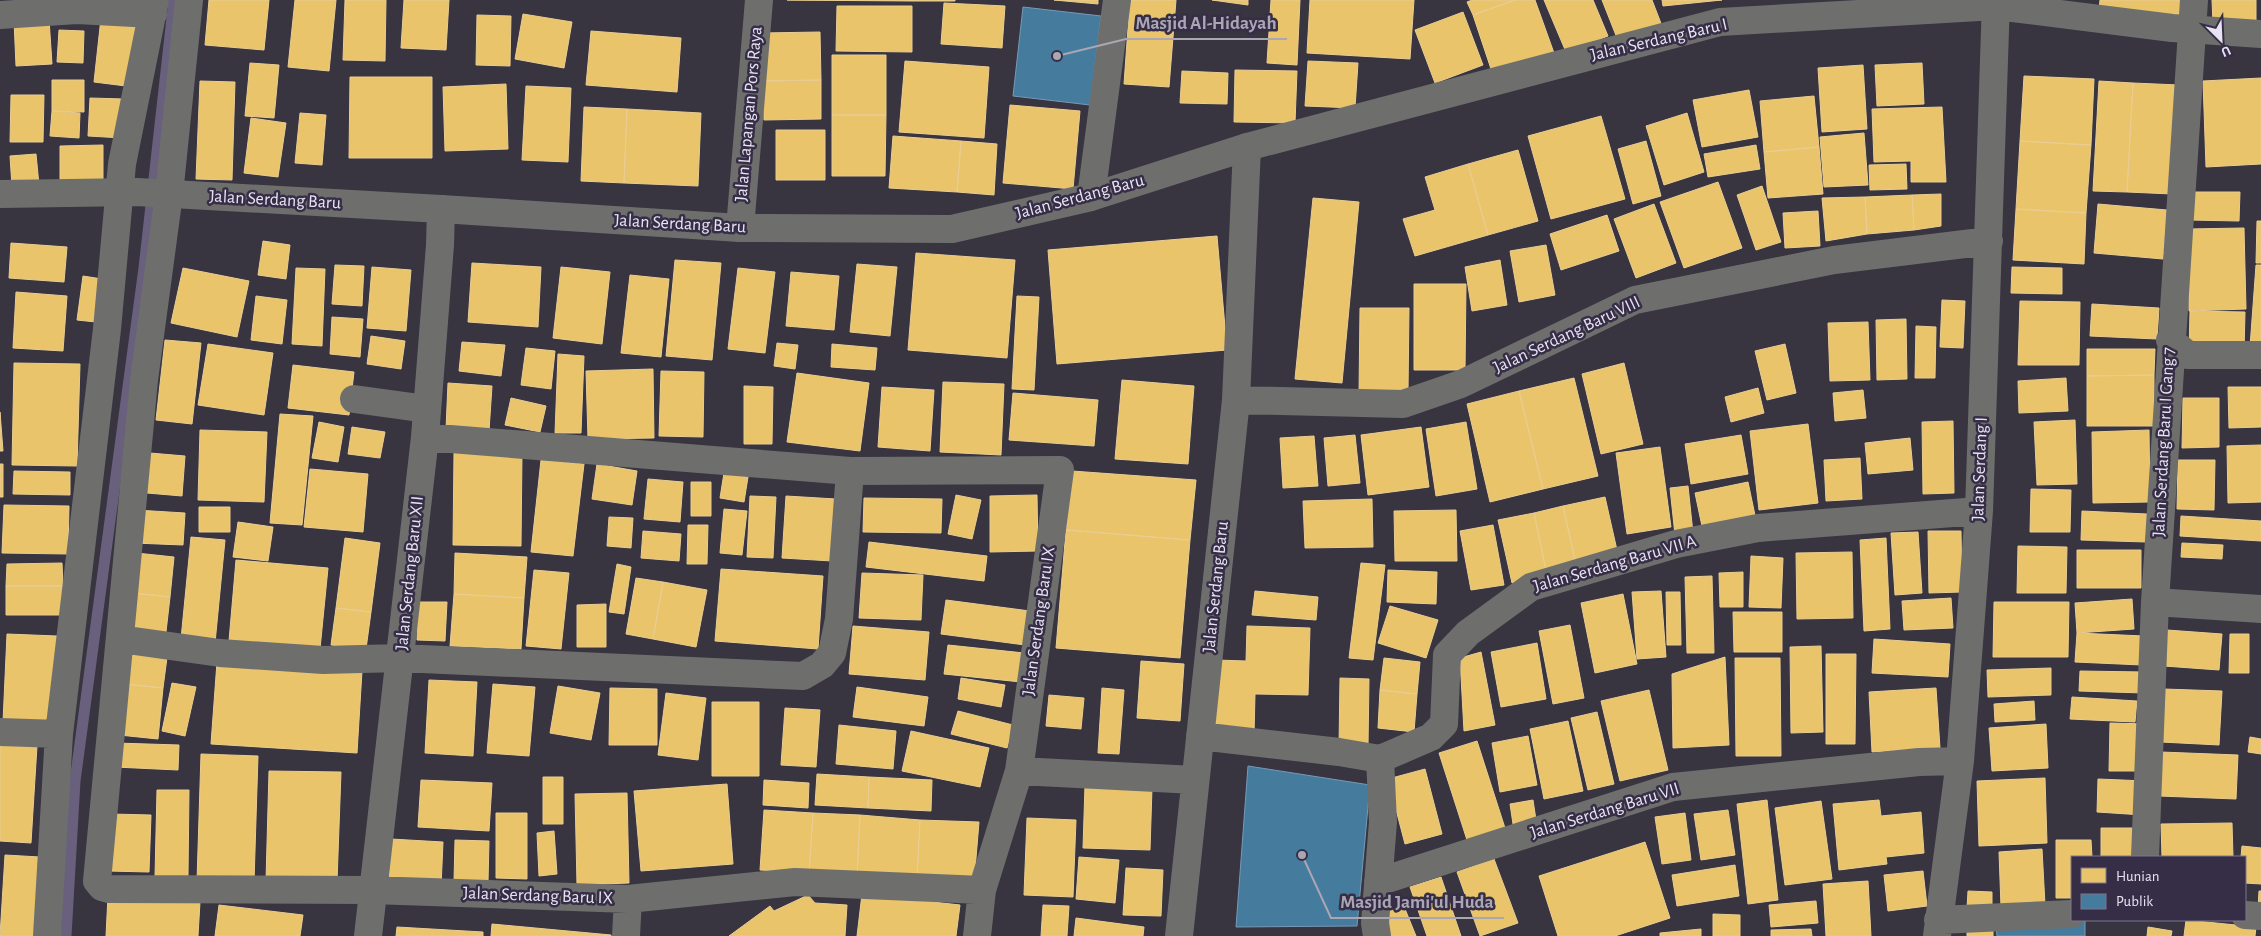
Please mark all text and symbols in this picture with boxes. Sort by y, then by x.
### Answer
callout: Masjid Al-Hidayah [1126,5,1287,39]
text: Masjid Al-Hidayah [1135,14,1277,33]
north arrow [2196,15,2246,65]
street label: Jalan Serdang Baru I [1589,16,1729,64]
street label: Jalan Lapangan Pors Raya [732,26,766,202]
text: U [2219,43,2233,59]
street label: Jalan Serdang Baru [1014,171,1146,223]
street label: Jalan Serdang Baru [209,188,341,212]
street label: Jalan Serdang Baru [614,212,746,236]
street label: Jalan Serdang Baru VIII [1491,293,1643,377]
street label: Jalan Serdang Baru I Gang 7 [2150,347,2178,537]
street label: Jalan Serdang I [1969,417,1991,521]
street label: Jalan Serdang Baru XII [393,495,427,651]
street label: Jalan Serdang Baru [1200,520,1232,654]
street label: Jalan Serdang Baru VII A [1532,532,1699,596]
street label: Jalan Serdang Baru IX [1020,545,1058,697]
street label: Jalan Serdang Baru VII [1528,780,1682,842]
legend [2071,856,2246,921]
text: Hunian [2116,869,2160,884]
street label: Jalan Serdang Baru IX [463,884,614,908]
callout: Masjid Jami'ul Huda [1331,884,1504,918]
text: Masjid Jami'ul Huda [1340,893,1494,912]
text: Publik [2116,894,2153,909]

